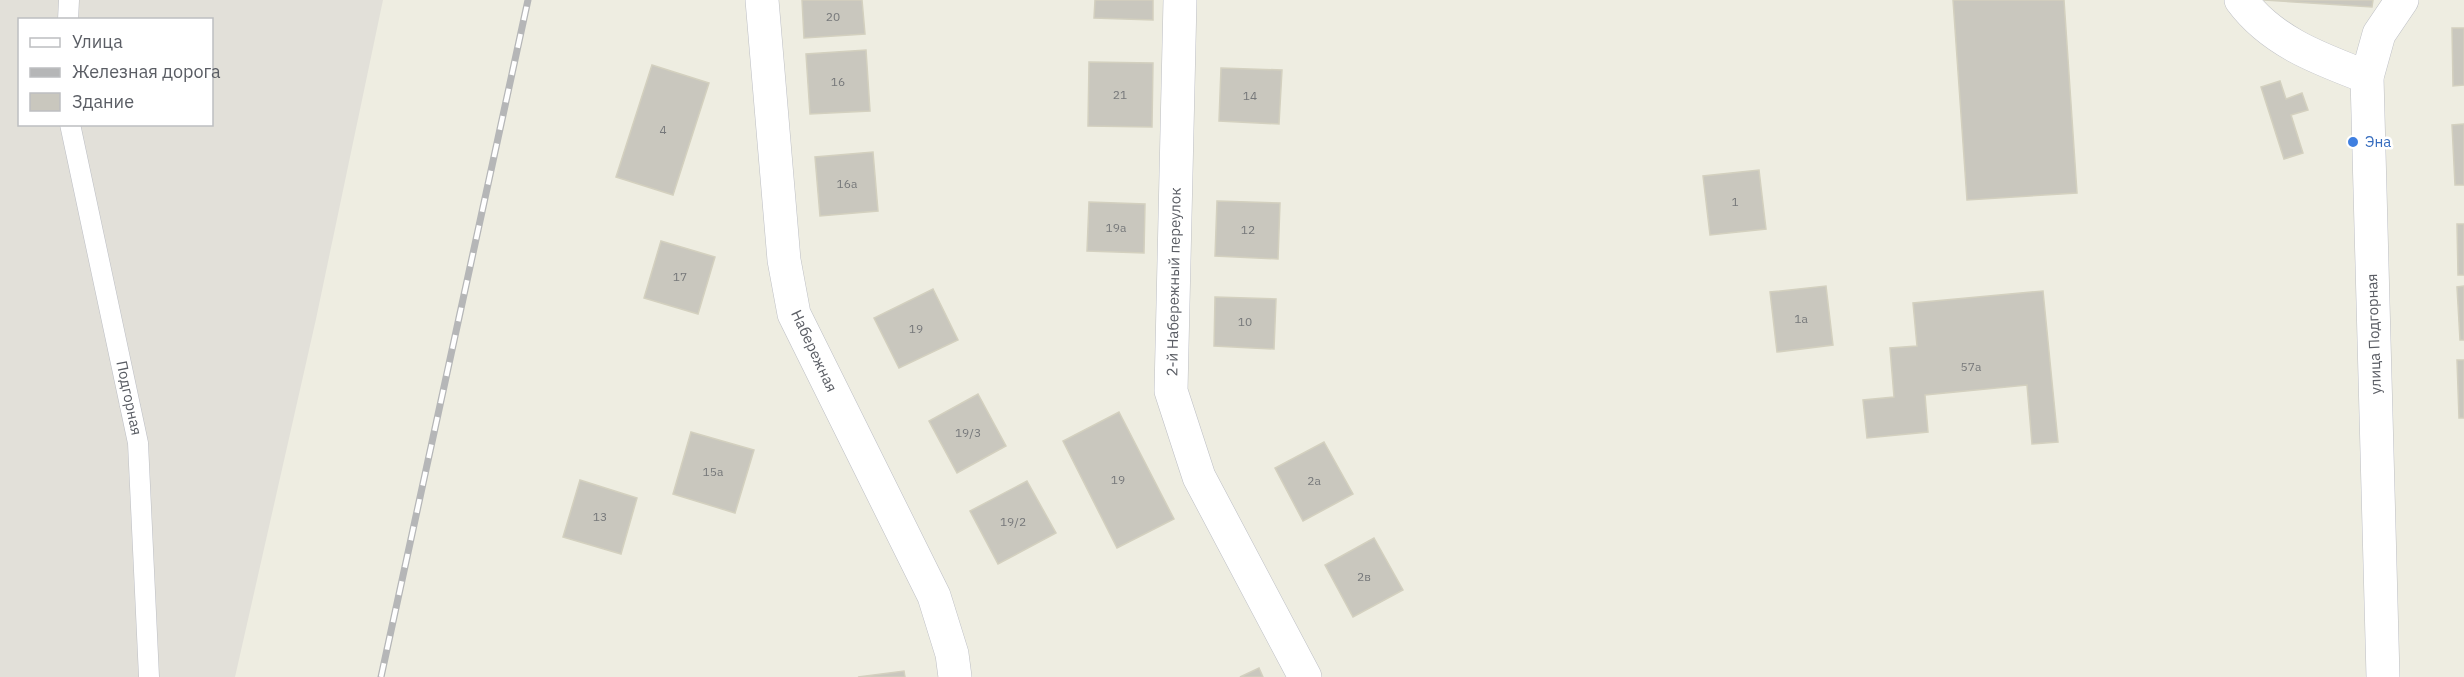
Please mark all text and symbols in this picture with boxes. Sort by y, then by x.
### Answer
house number: 20 [826,9,840,24]
legend [18,18,213,126]
text: Улица [72,30,123,53]
text: Железная дорога [72,60,221,83]
house number: 16 [831,74,845,89]
house number: 21 [1113,87,1127,102]
house number: 14 [1243,88,1257,103]
text: Здание [72,90,134,113]
house number: 4 [659,122,667,137]
place label: Эна [2365,132,2391,151]
marker: Эна [2346,135,2360,149]
house number: 16а [837,176,858,191]
street label: 2-й Набережный переулок [1162,187,1185,377]
house number: 1 [1731,194,1739,209]
house number: 19а [1106,220,1127,235]
house number: 12 [1241,222,1255,237]
house number: 17 [673,269,687,284]
street label: улица Подгорная [2362,273,2385,395]
street label: Набережная [787,307,842,395]
house number: 1а [1794,311,1808,326]
house number: 10 [1238,314,1252,329]
house number: 19 [909,321,923,336]
street label: Подгорная [112,359,147,437]
house number: 57а [1961,359,1982,374]
house number: 19/3 [955,425,981,440]
house number: 15а [703,464,724,479]
house number: 19 [1111,472,1125,487]
house number: 2а [1307,473,1321,488]
house number: 13 [593,509,607,524]
house number: 19/2 [1000,514,1026,529]
house number: 2в [1357,569,1371,584]

